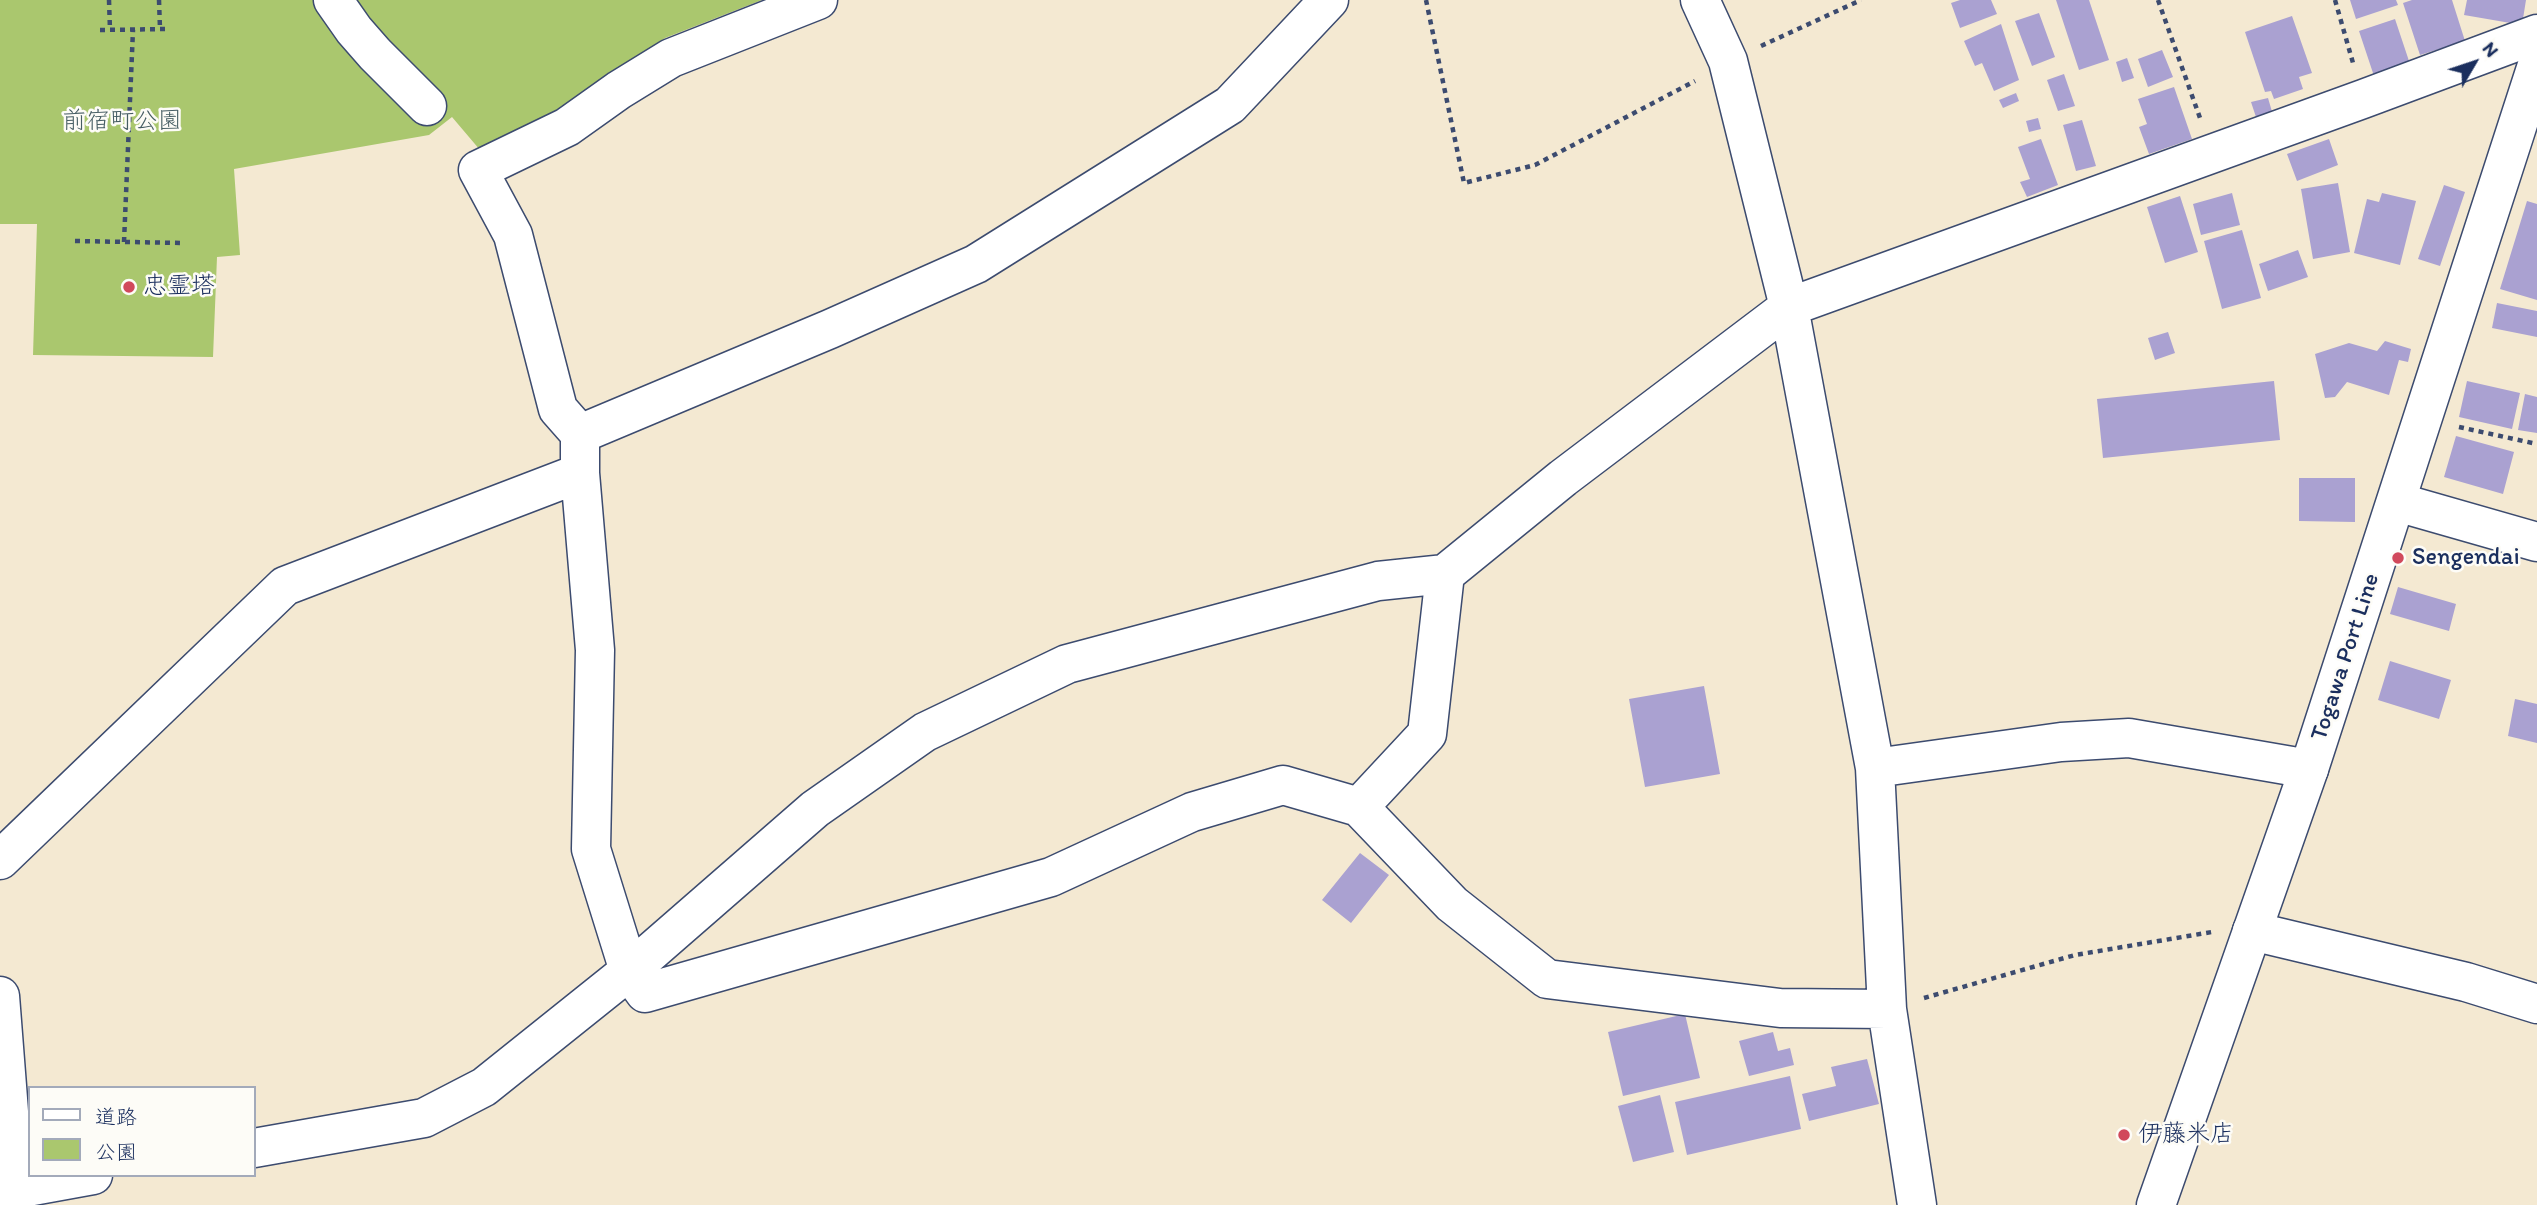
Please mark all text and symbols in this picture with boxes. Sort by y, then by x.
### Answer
north arrow [2439,28,2509,98]
text: N [2478,37,2504,62]
park label: 前宿町公園 [62,108,182,136]
place label: 忠霊塔 [143,273,215,301]
marker: 忠霊塔 [121,279,137,295]
place label: Sengendai [2412,544,2520,572]
marker: Sengendai [2390,550,2406,566]
street label: Togawa Port Line [2305,570,2387,744]
legend [28,1086,256,1177]
text: 道路 [95,1104,137,1129]
place label: 伊藤米店 [2138,1121,2234,1149]
marker: 伊藤米店 [2116,1127,2132,1143]
text: 公園 [95,1139,137,1164]

